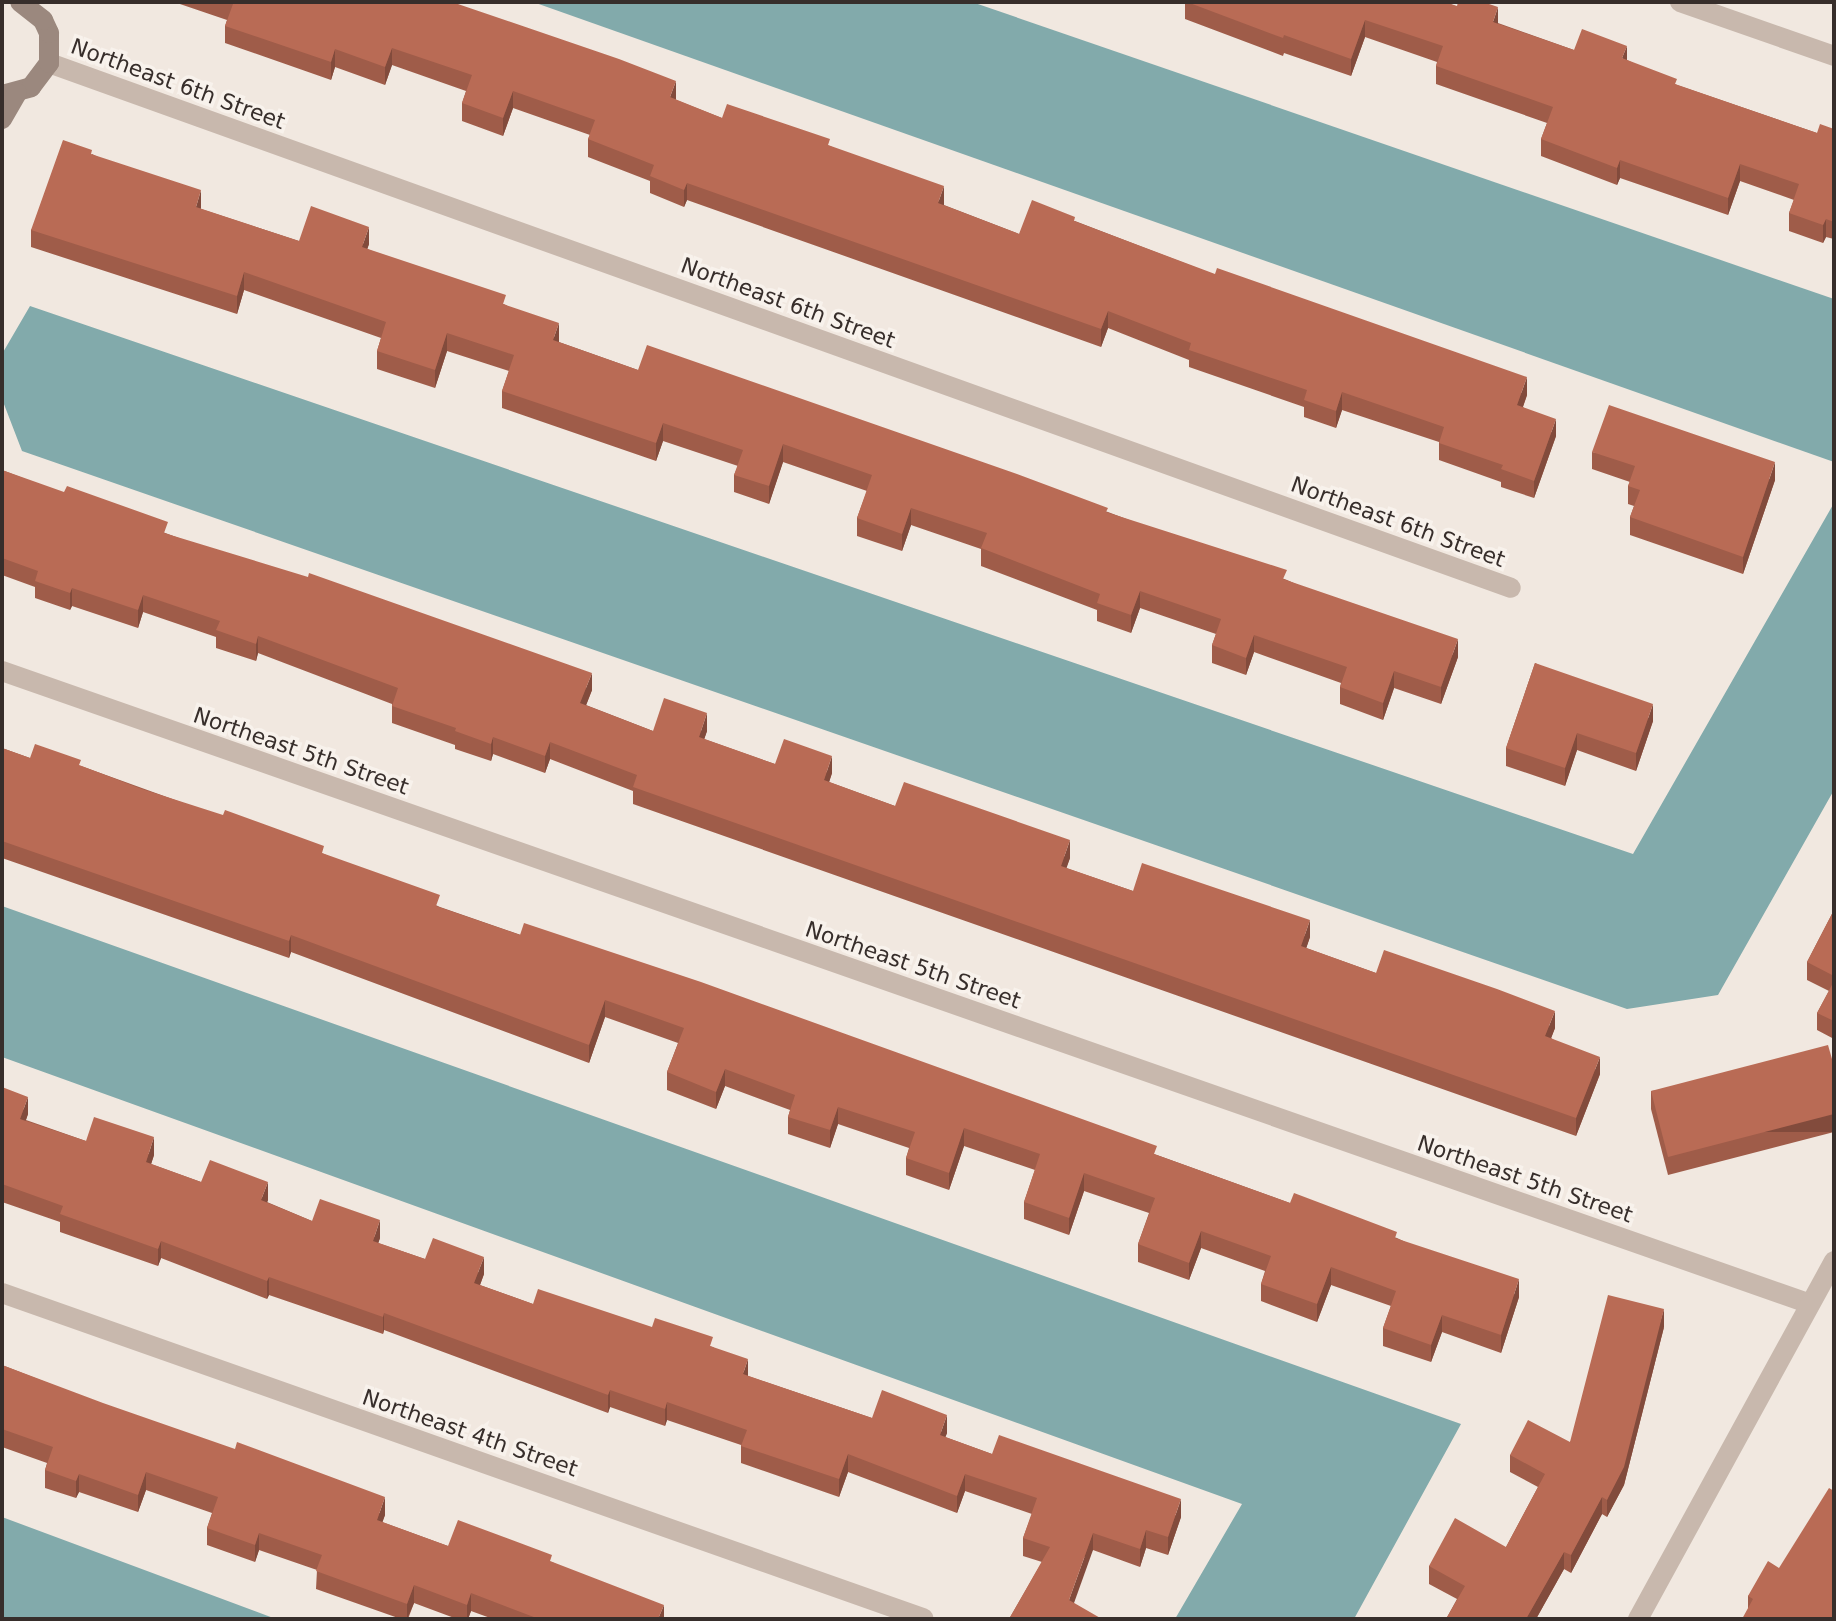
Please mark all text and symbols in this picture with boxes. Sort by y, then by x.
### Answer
street label: Northeast 6th Street [67,33,289,135]
street label: Northeast 6th Street [677,252,899,354]
street label: Northeast 6th Street [1287,471,1509,573]
street label: Northeast 5th Street [190,702,412,800]
street label: Northeast 5th Street [802,916,1024,1014]
street label: Northeast 5th Street [1414,1130,1636,1228]
street label: Northeast 4th Street [359,1384,581,1482]

